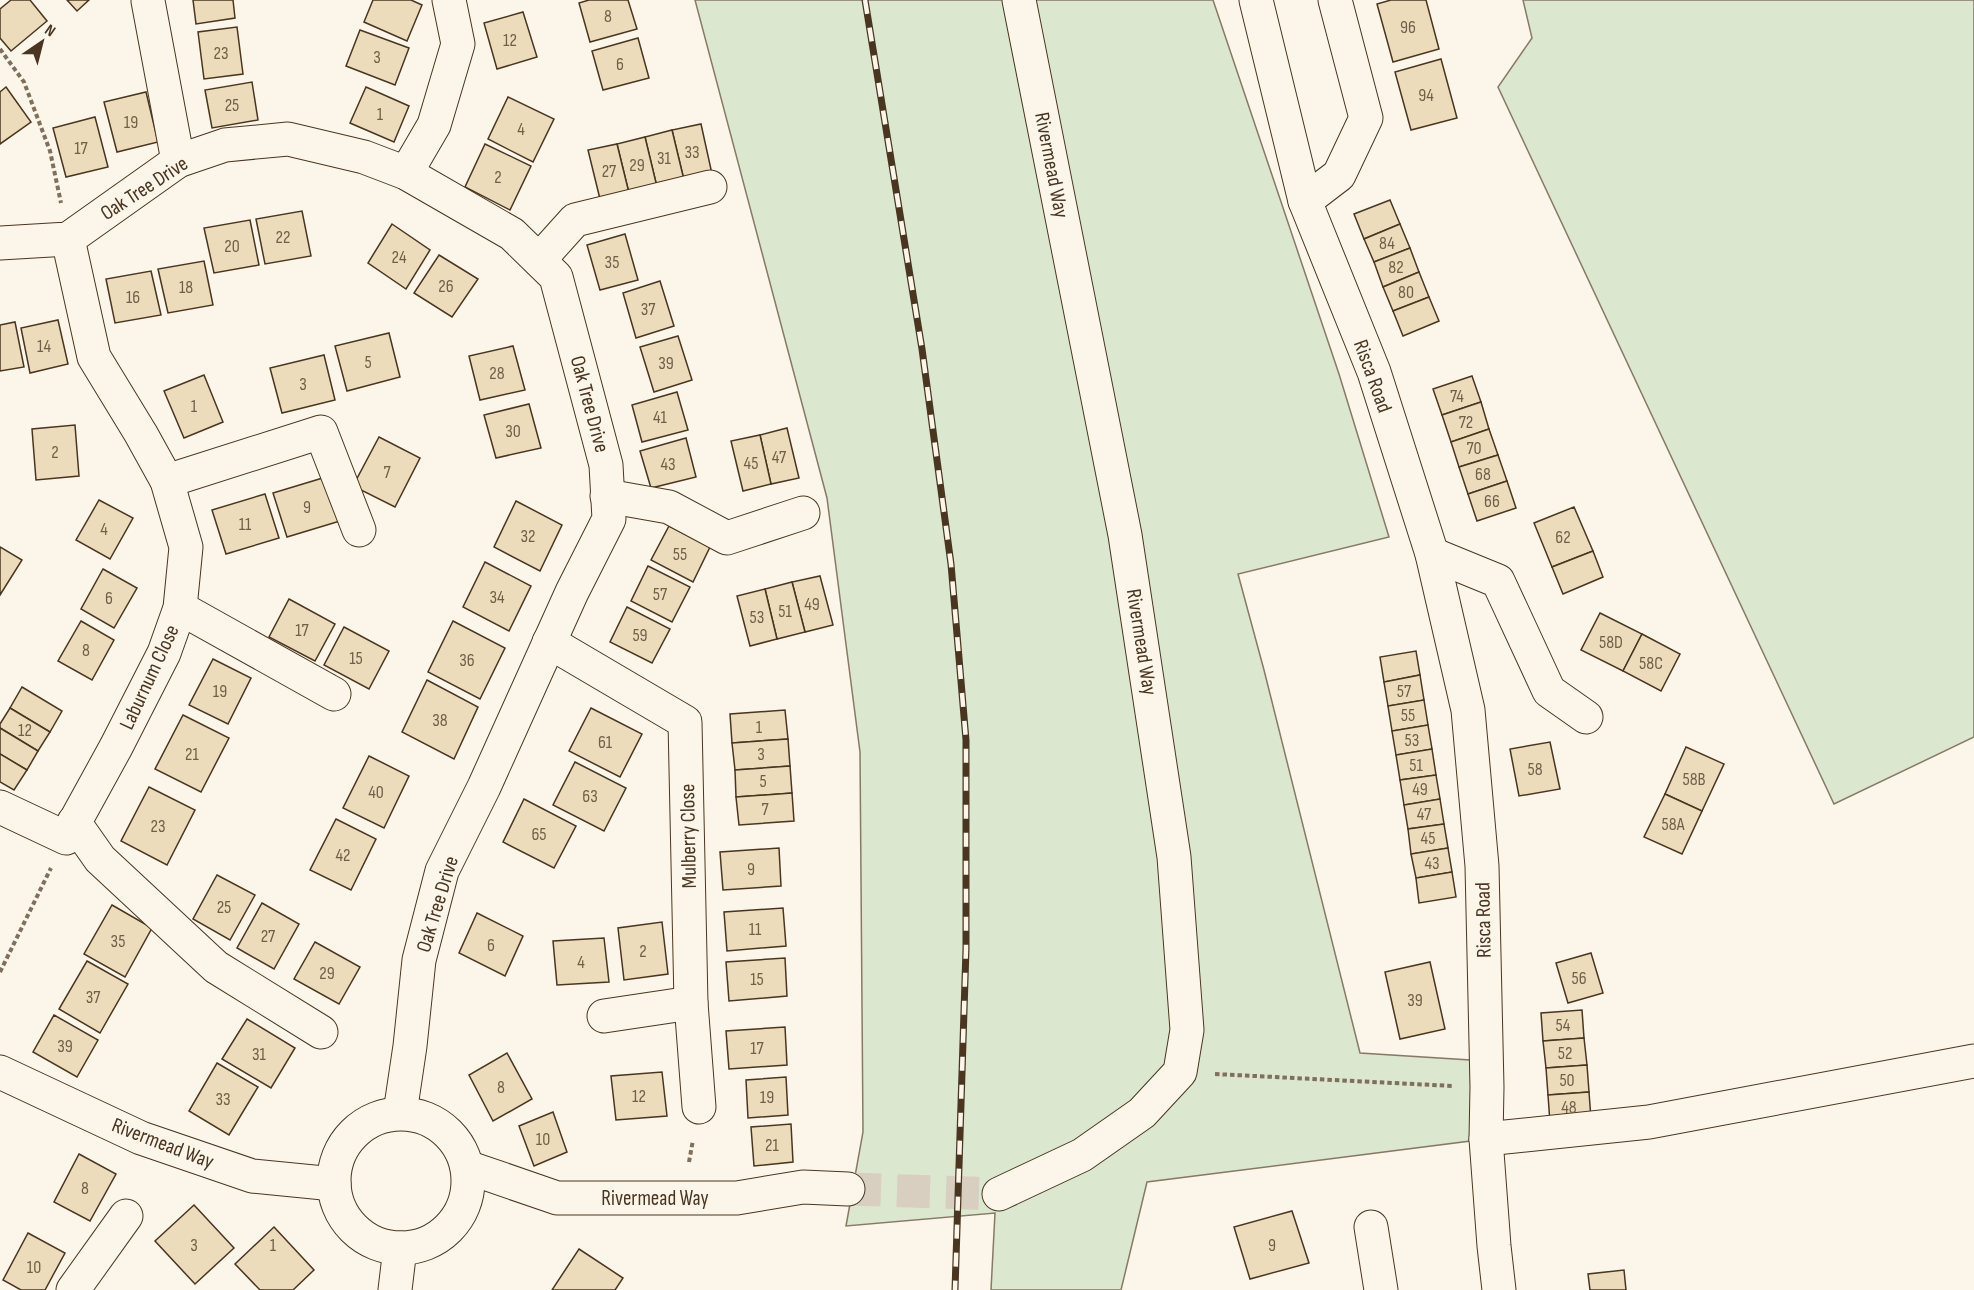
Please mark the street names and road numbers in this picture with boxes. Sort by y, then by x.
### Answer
street label: Rivermead Way [1029,110,1074,220]
street label: Oak Tree Drive [96,151,193,226]
street label: Risca Road [1348,336,1397,416]
street label: Oak Tree Drive [565,353,614,455]
street label: Rivermead Way [1121,587,1162,697]
street label: Laburnum Close [114,621,185,734]
street label: Mulberry Close [675,783,702,889]
street label: Oak Tree Drive [411,853,464,955]
street label: Risca Road [1470,882,1497,958]
street label: Rivermead Way [108,1113,217,1174]
street label: Rivermead Way [601,1186,709,1211]

